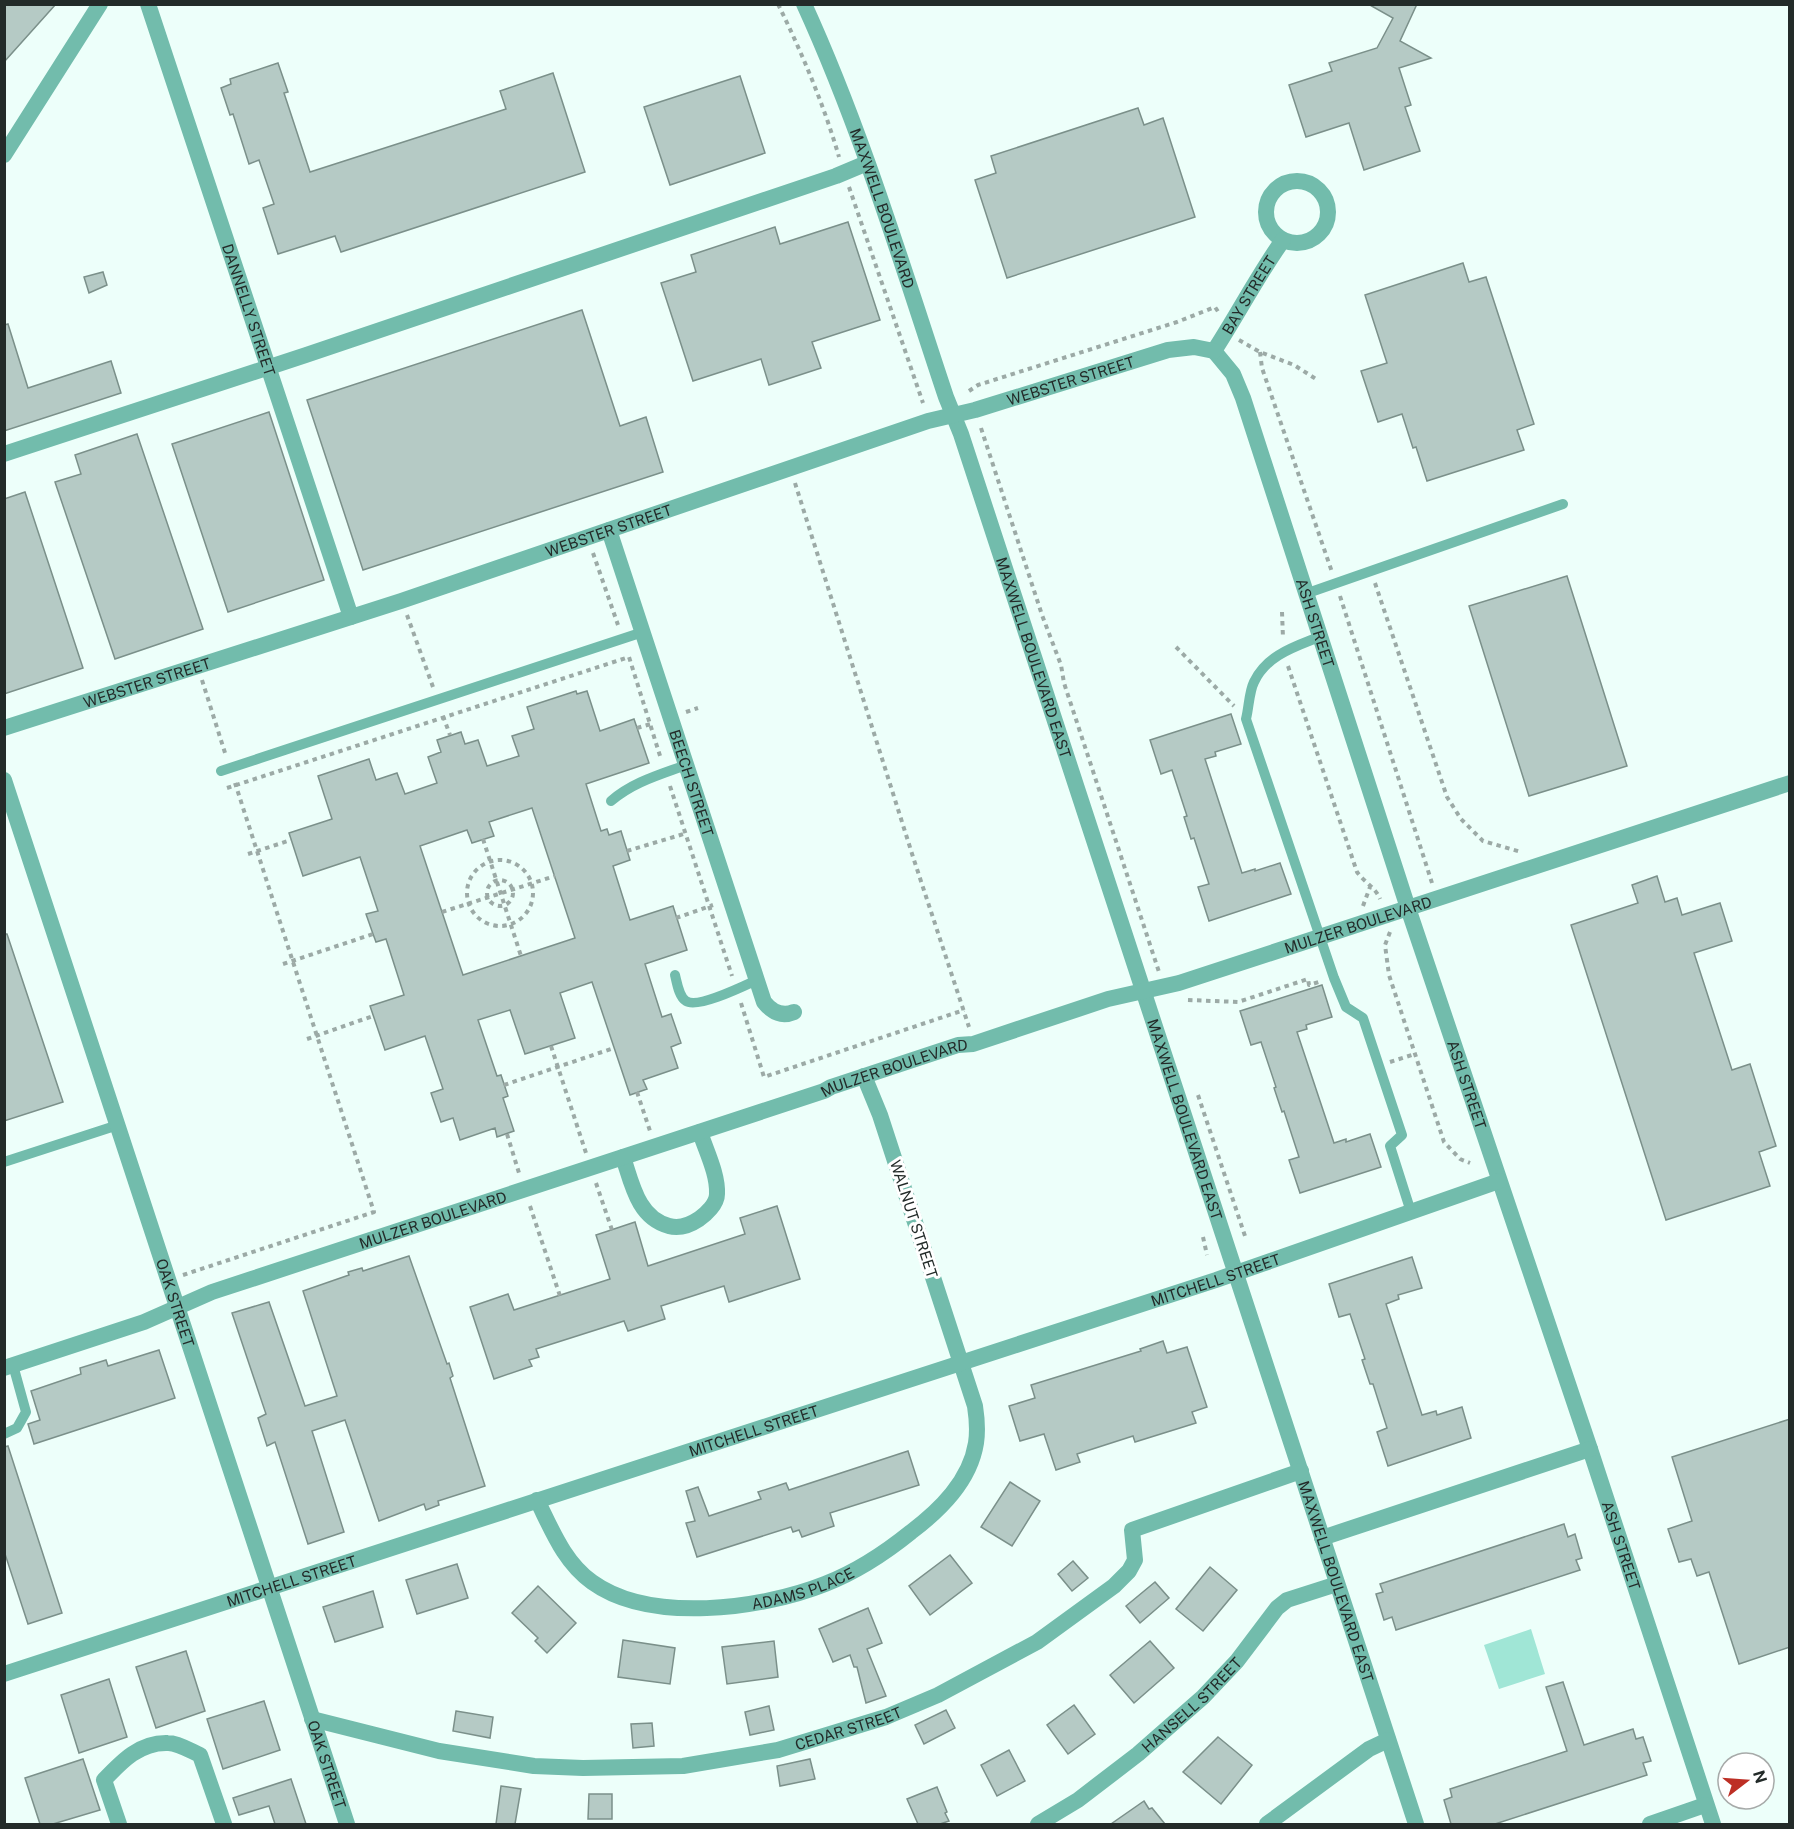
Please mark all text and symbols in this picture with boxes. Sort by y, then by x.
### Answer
street label: MAXWELL BOULEVARD [847,126,918,290]
street label: DANNELLY STREET [219,242,279,378]
street label: BAY STREET [1218,252,1279,337]
street label: WEBSTER STREET [1005,352,1136,408]
street label: WEBSTER STREET [543,501,674,560]
street label: MAXWELL BOULEVARD EAST [993,555,1075,760]
street label: ASH STREET [1293,576,1338,669]
street label: WEBSTER STREET [81,654,213,711]
street label: BEECH STREET [667,727,717,838]
street label: MULZER BOULEVARD [1282,892,1434,957]
street label: MAXWELL BOULEVARD EAST [1145,1017,1226,1222]
street label: MULZER BOULEVARD [817,1036,968,1100]
street label: ASH STREET [1445,1038,1490,1131]
street label: WALNUT STREET [887,1158,941,1280]
street label: MULZER BOULEVARD [357,1187,509,1252]
street label: MITCHELL STREET [1149,1250,1282,1309]
street label: OAK STREET [153,1256,198,1349]
street label: MITCHELL STREET [686,1401,820,1459]
street label: MAXWELL BOULEVARD EAST [1296,1479,1377,1684]
street label: ASH STREET [1599,1499,1644,1592]
street label: MITCHELL STREET [224,1552,358,1610]
street label: ADAMS PLACE [750,1564,857,1612]
street label: HANSELL STREET [1138,1654,1245,1755]
street label: CEDAR STREET [793,1703,904,1753]
street label: OAK STREET [305,1718,350,1811]
north arrow [1716,1751,1776,1811]
text: N [1749,1768,1771,1786]

